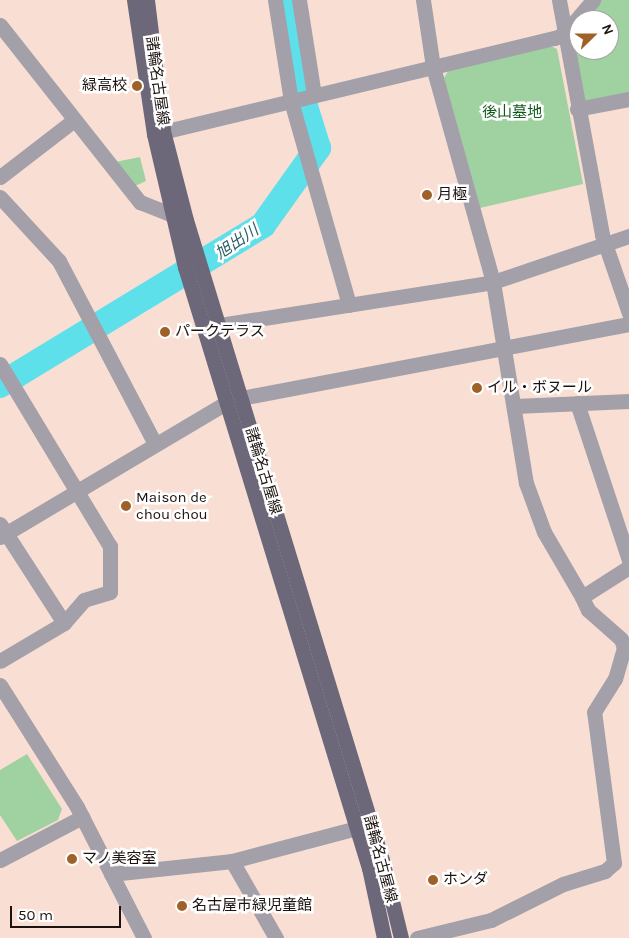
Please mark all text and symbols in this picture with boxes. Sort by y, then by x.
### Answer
north arrow [569,10,619,60]
text: N [598,22,617,37]
street label: 諸輪名古屋線 [142,35,172,127]
place label: 緑高校 [82,77,127,95]
marker: 緑高校 [131,80,143,92]
park label: 後山墓地 [482,104,542,122]
place label: 月極 [437,186,467,204]
marker: 月極 [421,189,433,201]
water label: 旭出川 [212,221,262,263]
place label: パークテラス [175,323,265,341]
marker: パークテラス [159,326,171,338]
place label: イル・ボヌール [487,379,592,397]
marker: イル・ボヌール [471,382,483,394]
street label: 諸輪名古屋線 [241,425,285,517]
place label: Maison de chou chou [136,488,208,523]
marker: Maison de chou chou [120,500,132,512]
street label: 諸輪名古屋線 [360,813,400,905]
place label: マノ美容室 [82,850,157,868]
marker: マノ美容室 [66,853,78,865]
place label: ホンダ [443,871,488,889]
marker: ホンダ [427,874,439,886]
scale bar [12,896,124,928]
place label: 名古屋市緑児童館 [192,897,312,915]
marker: 名古屋市緑児童館 [176,900,188,912]
text: 50 m [18,906,53,924]

